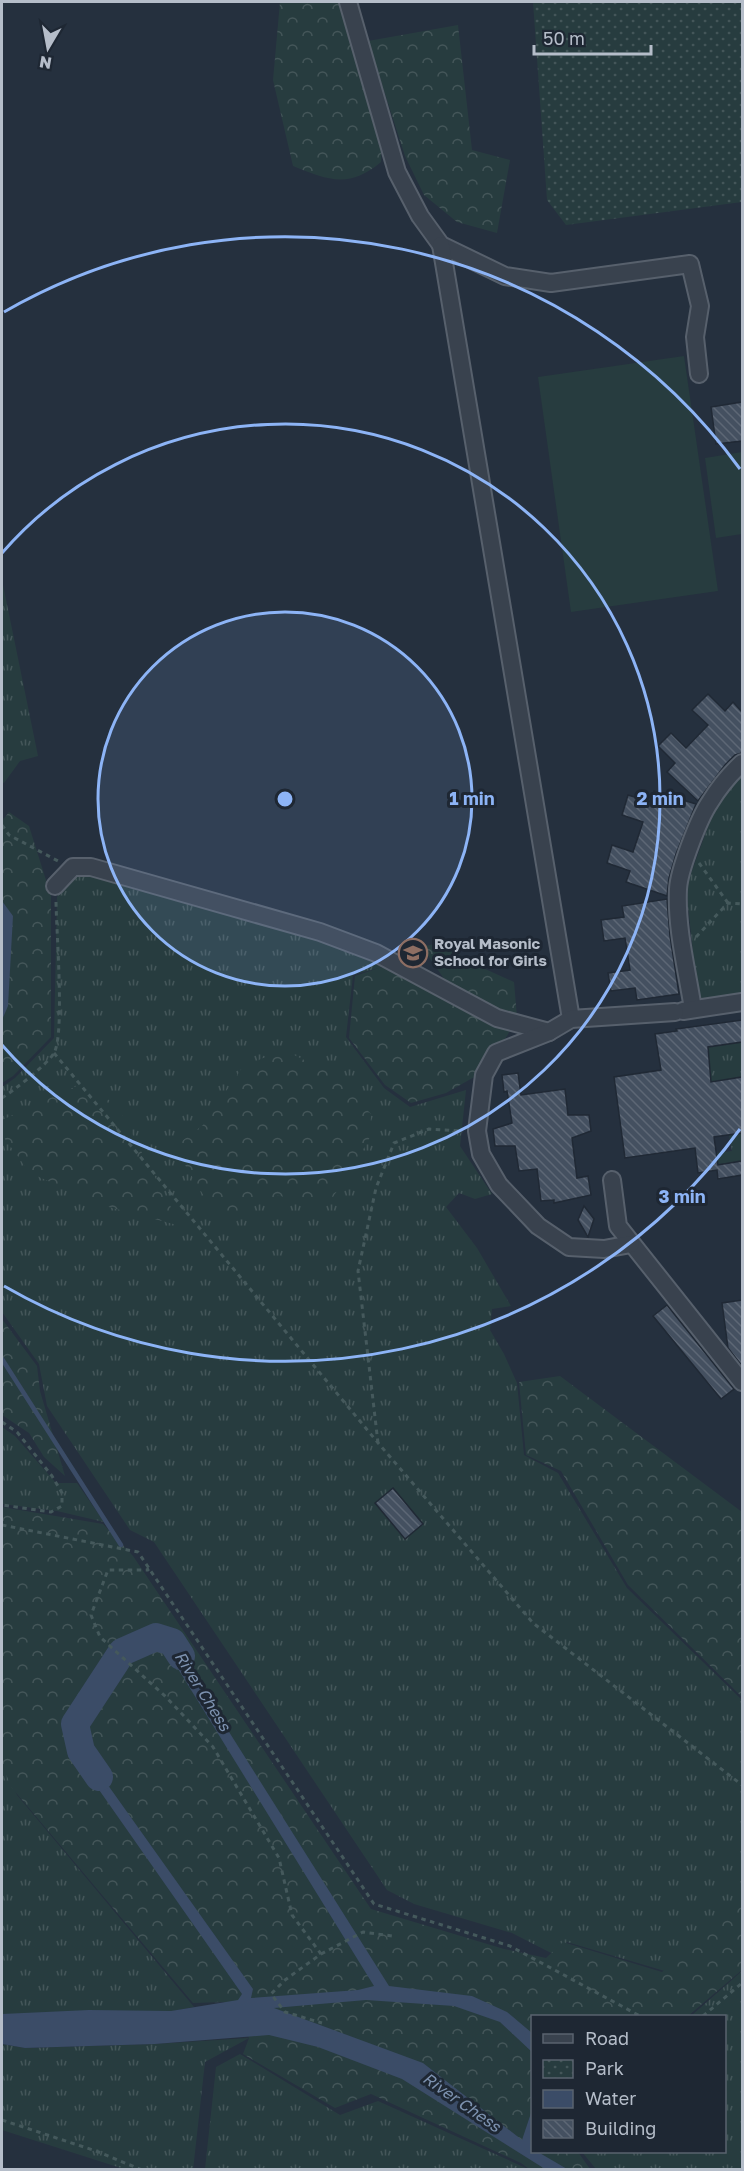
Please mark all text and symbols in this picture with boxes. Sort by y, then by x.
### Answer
north arrow [18,18,78,78]
scale bar [534,18,651,56]
text: 50 m [543,27,585,49]
text: N [38,52,53,74]
text: 1 min [449,787,495,809]
text: 2 min [636,787,684,809]
centre of rings [275,789,295,809]
place label: Royal Masonic School for Girls [434,934,547,969]
school or university icon: Royal Masonic School for Girls [397,937,429,969]
text: 3 min [658,1185,706,1207]
water label: River Chess [171,1647,236,1736]
legend [531,2015,726,2153]
text: Road [585,2027,629,2049]
text: Park [585,2057,624,2079]
water label: River Chess [419,2068,506,2137]
text: Water [585,2087,636,2109]
text: Building [585,2117,656,2139]

